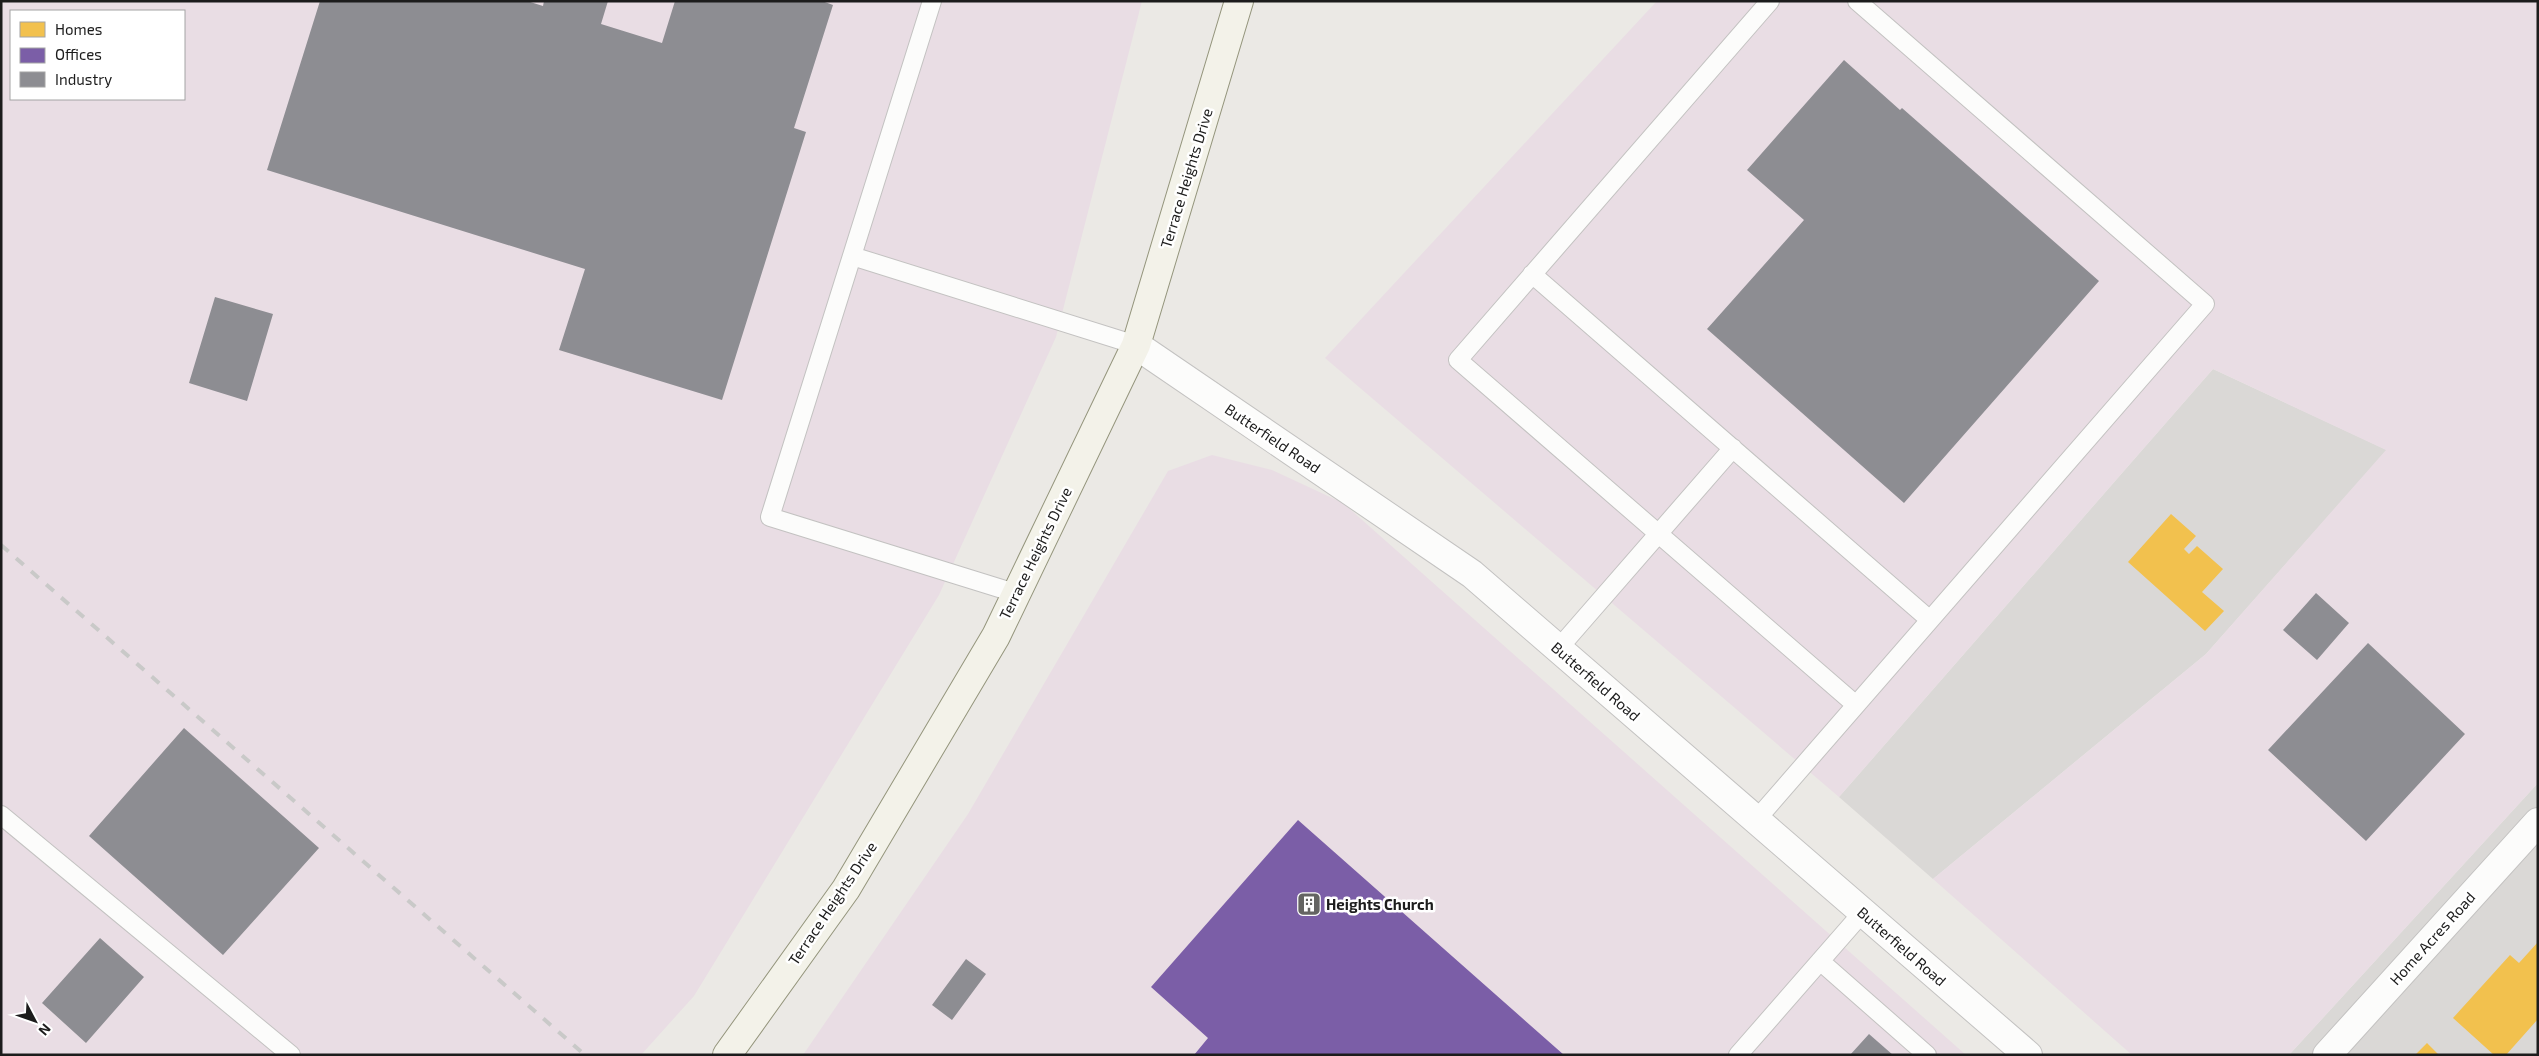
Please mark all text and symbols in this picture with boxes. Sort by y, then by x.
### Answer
legend [10,10,185,100]
text: Homes [55,20,102,38]
text: Offices [55,45,102,63]
text: Industry [55,70,112,88]
street label: Terrace Heights Drive [1156,106,1216,250]
street label: Butterfield Road [1222,399,1324,477]
street label: Terrace Heights Drive [995,484,1075,622]
street label: Butterfield Road [1548,638,1644,724]
street label: Terrace Heights Drive [784,838,880,968]
street label: Home Acres Road [2386,888,2478,988]
building icon: Heights Church [1296,891,1322,917]
place label: Heights Church [1326,895,1434,913]
street label: Butterfield Road [1854,903,1950,989]
north arrow [10,996,60,1046]
text: N [35,1020,55,1039]

